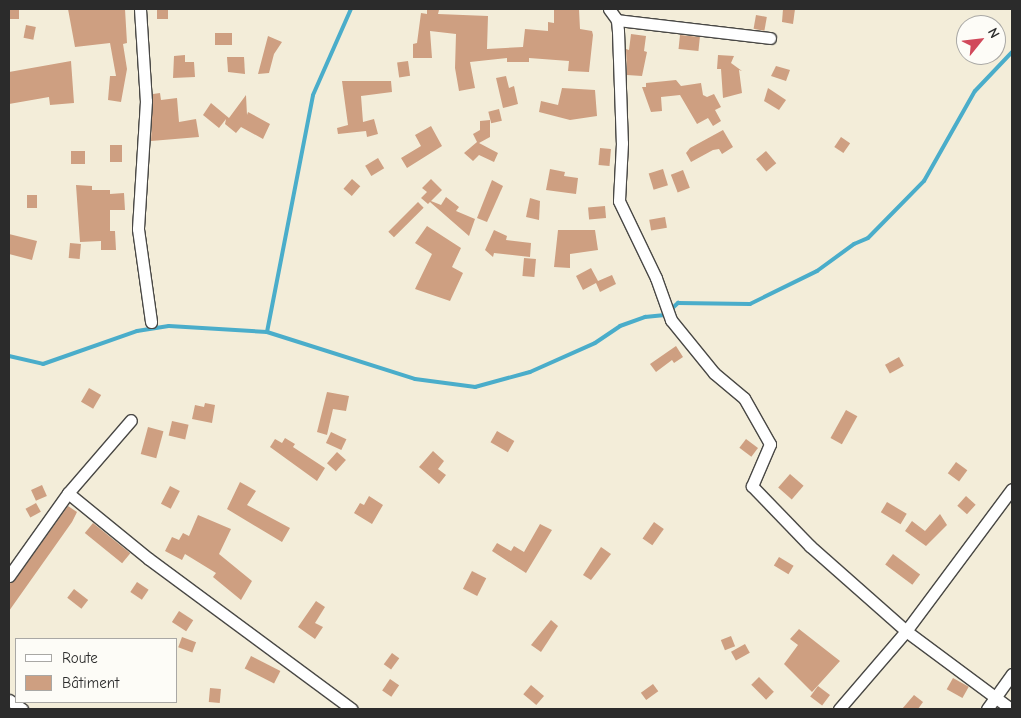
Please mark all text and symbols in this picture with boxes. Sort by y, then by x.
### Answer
north arrow [956,15,1006,65]
text: N [984,25,1003,41]
legend [15,638,178,703]
text: Route [62,649,98,667]
text: Bâtiment [62,674,119,692]

